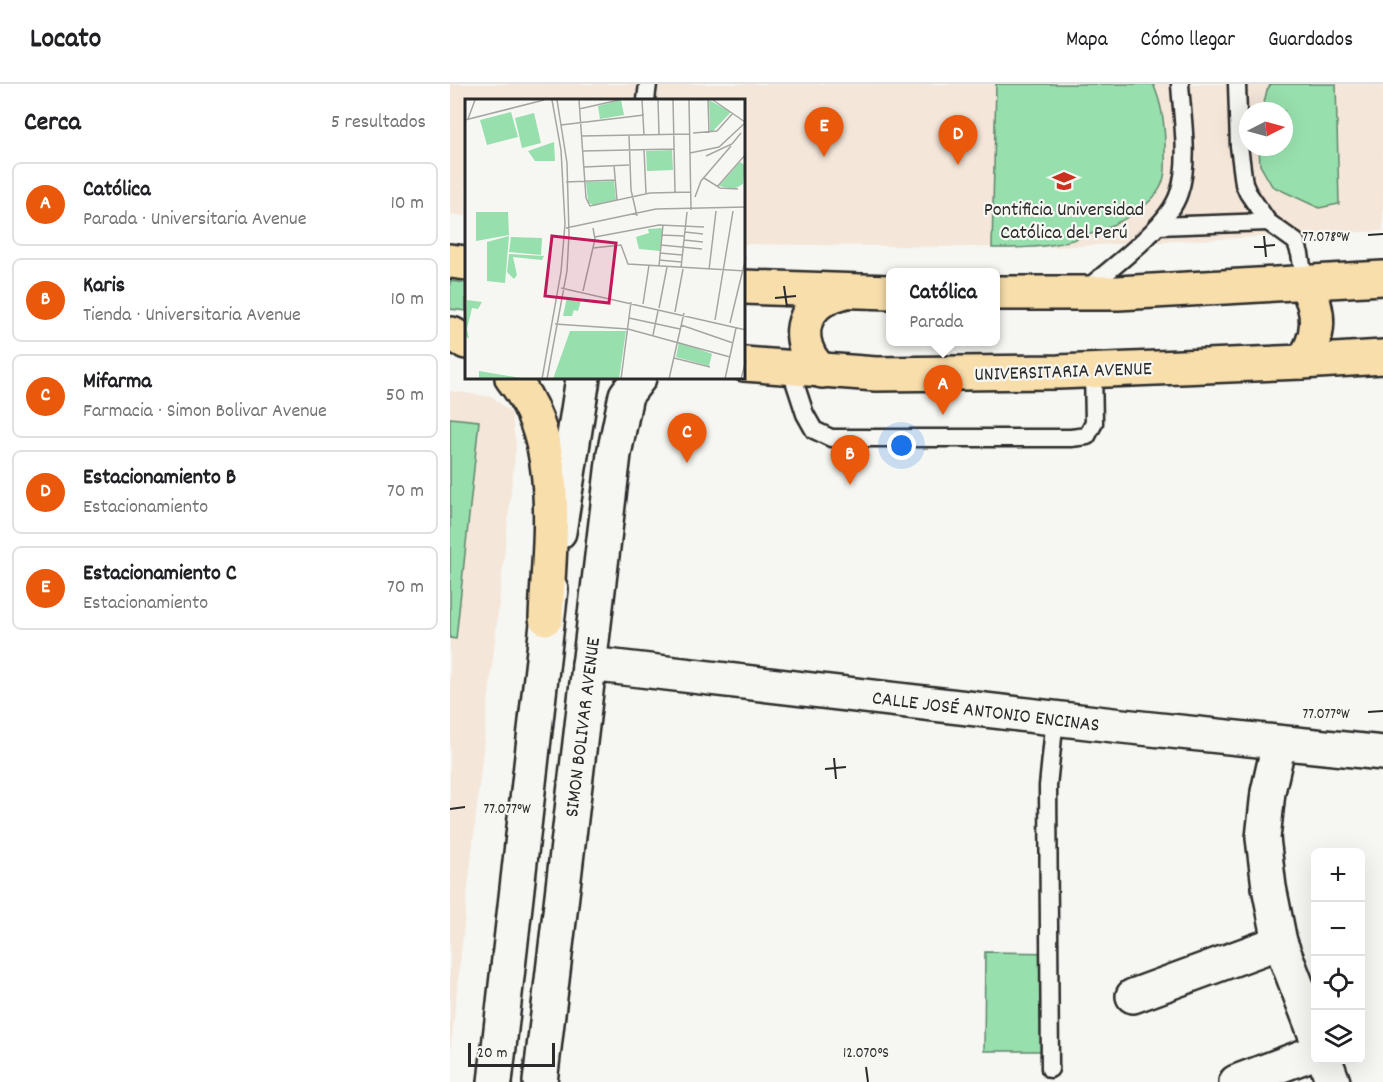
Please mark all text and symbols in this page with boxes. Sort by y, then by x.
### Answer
text: Locato [30,21,101,61]
text: Mapa [1066,26,1108,56]
text: Cómo llegar [1141,26,1235,56]
text: Guardados [1268,26,1353,56]
inset map [465,99,746,380]
north arrow [1239,102,1293,156]
text: Cerca [24,105,81,142]
pin: E [804,107,844,157]
text: 5 resultados [331,109,426,137]
pin: D [938,116,978,165]
school or university icon: Pontificia Universidad Católica del Perú [1051,168,1077,194]
text: Católica [83,175,151,206]
text: A [40,190,51,218]
text: 10 m [390,190,424,218]
place label: Pontificia Universidad Católica del Perú [984,197,1144,248]
text: Parada · Universitaria Avenue [83,206,306,234]
text: 77.078°W [1302,227,1350,249]
popup [886,268,1000,346]
text: Karis [83,271,125,302]
text: Católica [909,278,977,309]
text: B [41,286,50,314]
text: 10 m [390,286,424,314]
text: Tienda · Universitaria Avenue [83,302,301,330]
text: Parada [909,309,963,337]
street label: UNIVERSITARIA AVENUE [974,356,1152,390]
pin: A [924,366,962,415]
text: Mifarma [83,367,152,398]
text: C [41,382,50,410]
text: 50 m [386,382,424,410]
text: Farmacia · Simon Bolivar Avenue [83,398,327,426]
pin: C [668,414,706,463]
your location [887,431,916,460]
pin: B [830,436,870,485]
text: Estacionamiento B [83,463,236,494]
text: D [40,478,51,506]
text: 70 m [387,478,424,506]
text: Estacionamiento [83,494,208,522]
text: Estacionamiento C [83,559,237,590]
text: E [41,574,50,602]
text: 70 m [387,574,424,602]
text: Estacionamiento [83,590,208,618]
street label: SIMON BOLIVAR AVENUE [559,636,609,819]
street label: CALLE JOSÉ ANTONIO ENCINAS [870,685,1101,741]
text: 77.077°W [1302,704,1350,726]
text: 77.077°W [483,799,531,821]
map controls [1311,848,1365,1064]
button: + [1311,848,1365,902]
button: − [1311,902,1365,956]
button: locate [1311,956,1365,1010]
button: layers [1311,1010,1365,1064]
scale bar [468,1040,555,1068]
text: 20 m [477,1042,507,1065]
text: 12.070°S [843,1043,889,1065]

